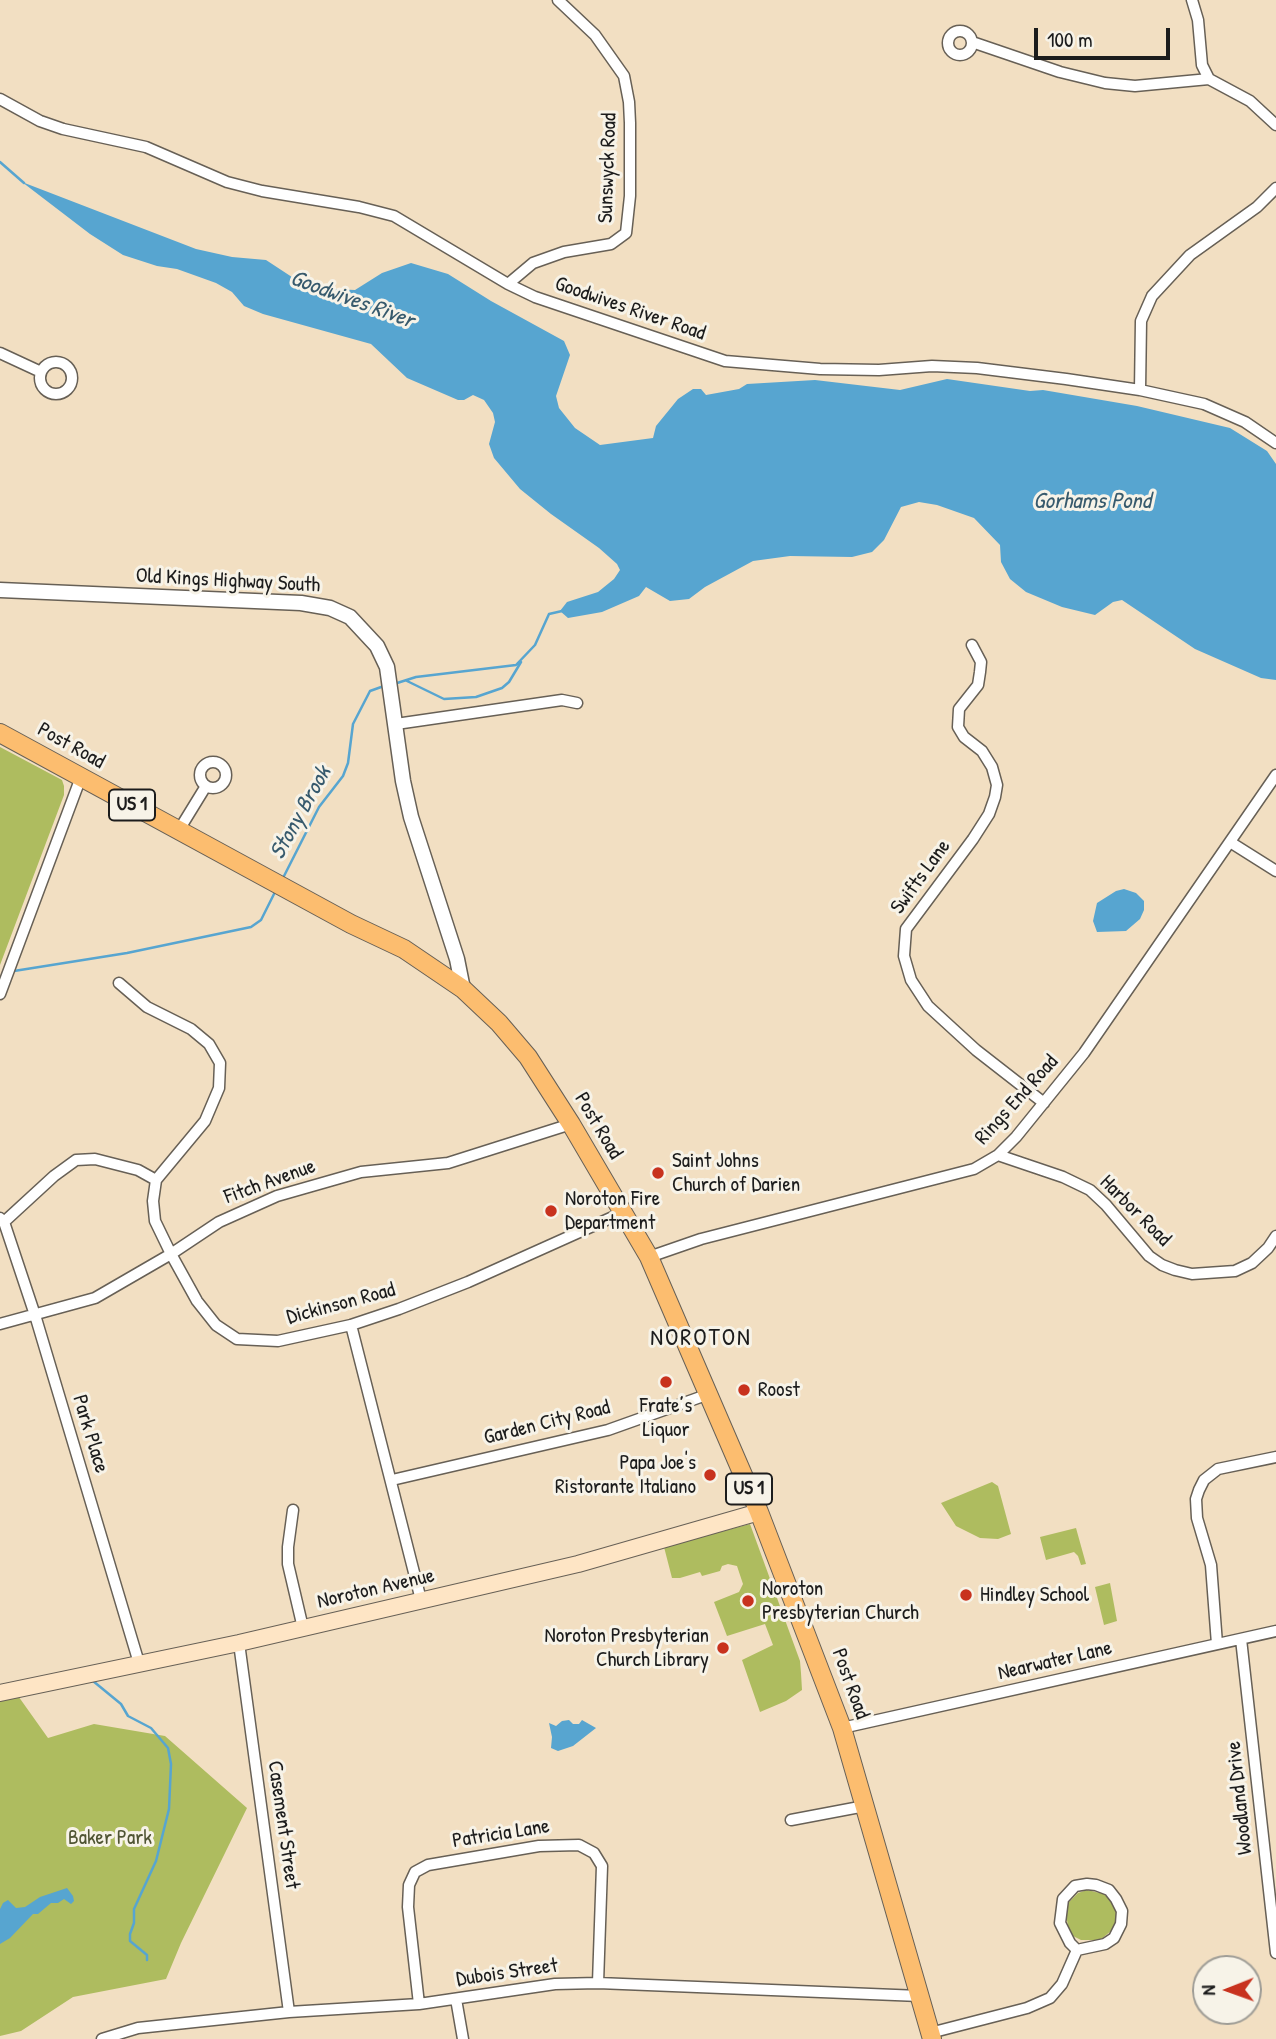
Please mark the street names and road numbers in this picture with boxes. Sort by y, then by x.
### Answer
street label: Sunswyck Road [593,112,623,224]
street label: Goodwives River Road [551,271,709,347]
street label: Old Kings Highway South [135,564,321,598]
street label: Post Road [33,717,109,775]
road number: US 1 [109,790,155,820]
street label: Swifts Lane [886,835,956,919]
street label: Rings End Road [970,1050,1064,1150]
street label: Post Road [568,1088,628,1164]
street label: Fitch Avenue [221,1154,319,1210]
street label: Harbor Road [1094,1170,1176,1252]
street label: Dickinson Road [284,1277,398,1331]
street label: Park Place [66,1392,114,1476]
street label: Garden City Road [481,1395,613,1451]
road number: US 1 [726,1474,772,1504]
street label: Noroton Avenue [315,1563,437,1615]
street label: Nearwater Lane [996,1636,1114,1686]
street label: Post Road [826,1645,874,1723]
street label: Woodland Drive [1222,1740,1258,1856]
street label: Casement Street [262,1759,304,1891]
street label: Patricia Lane [451,1814,551,1854]
street label: Dubois Street [455,1953,559,1993]

